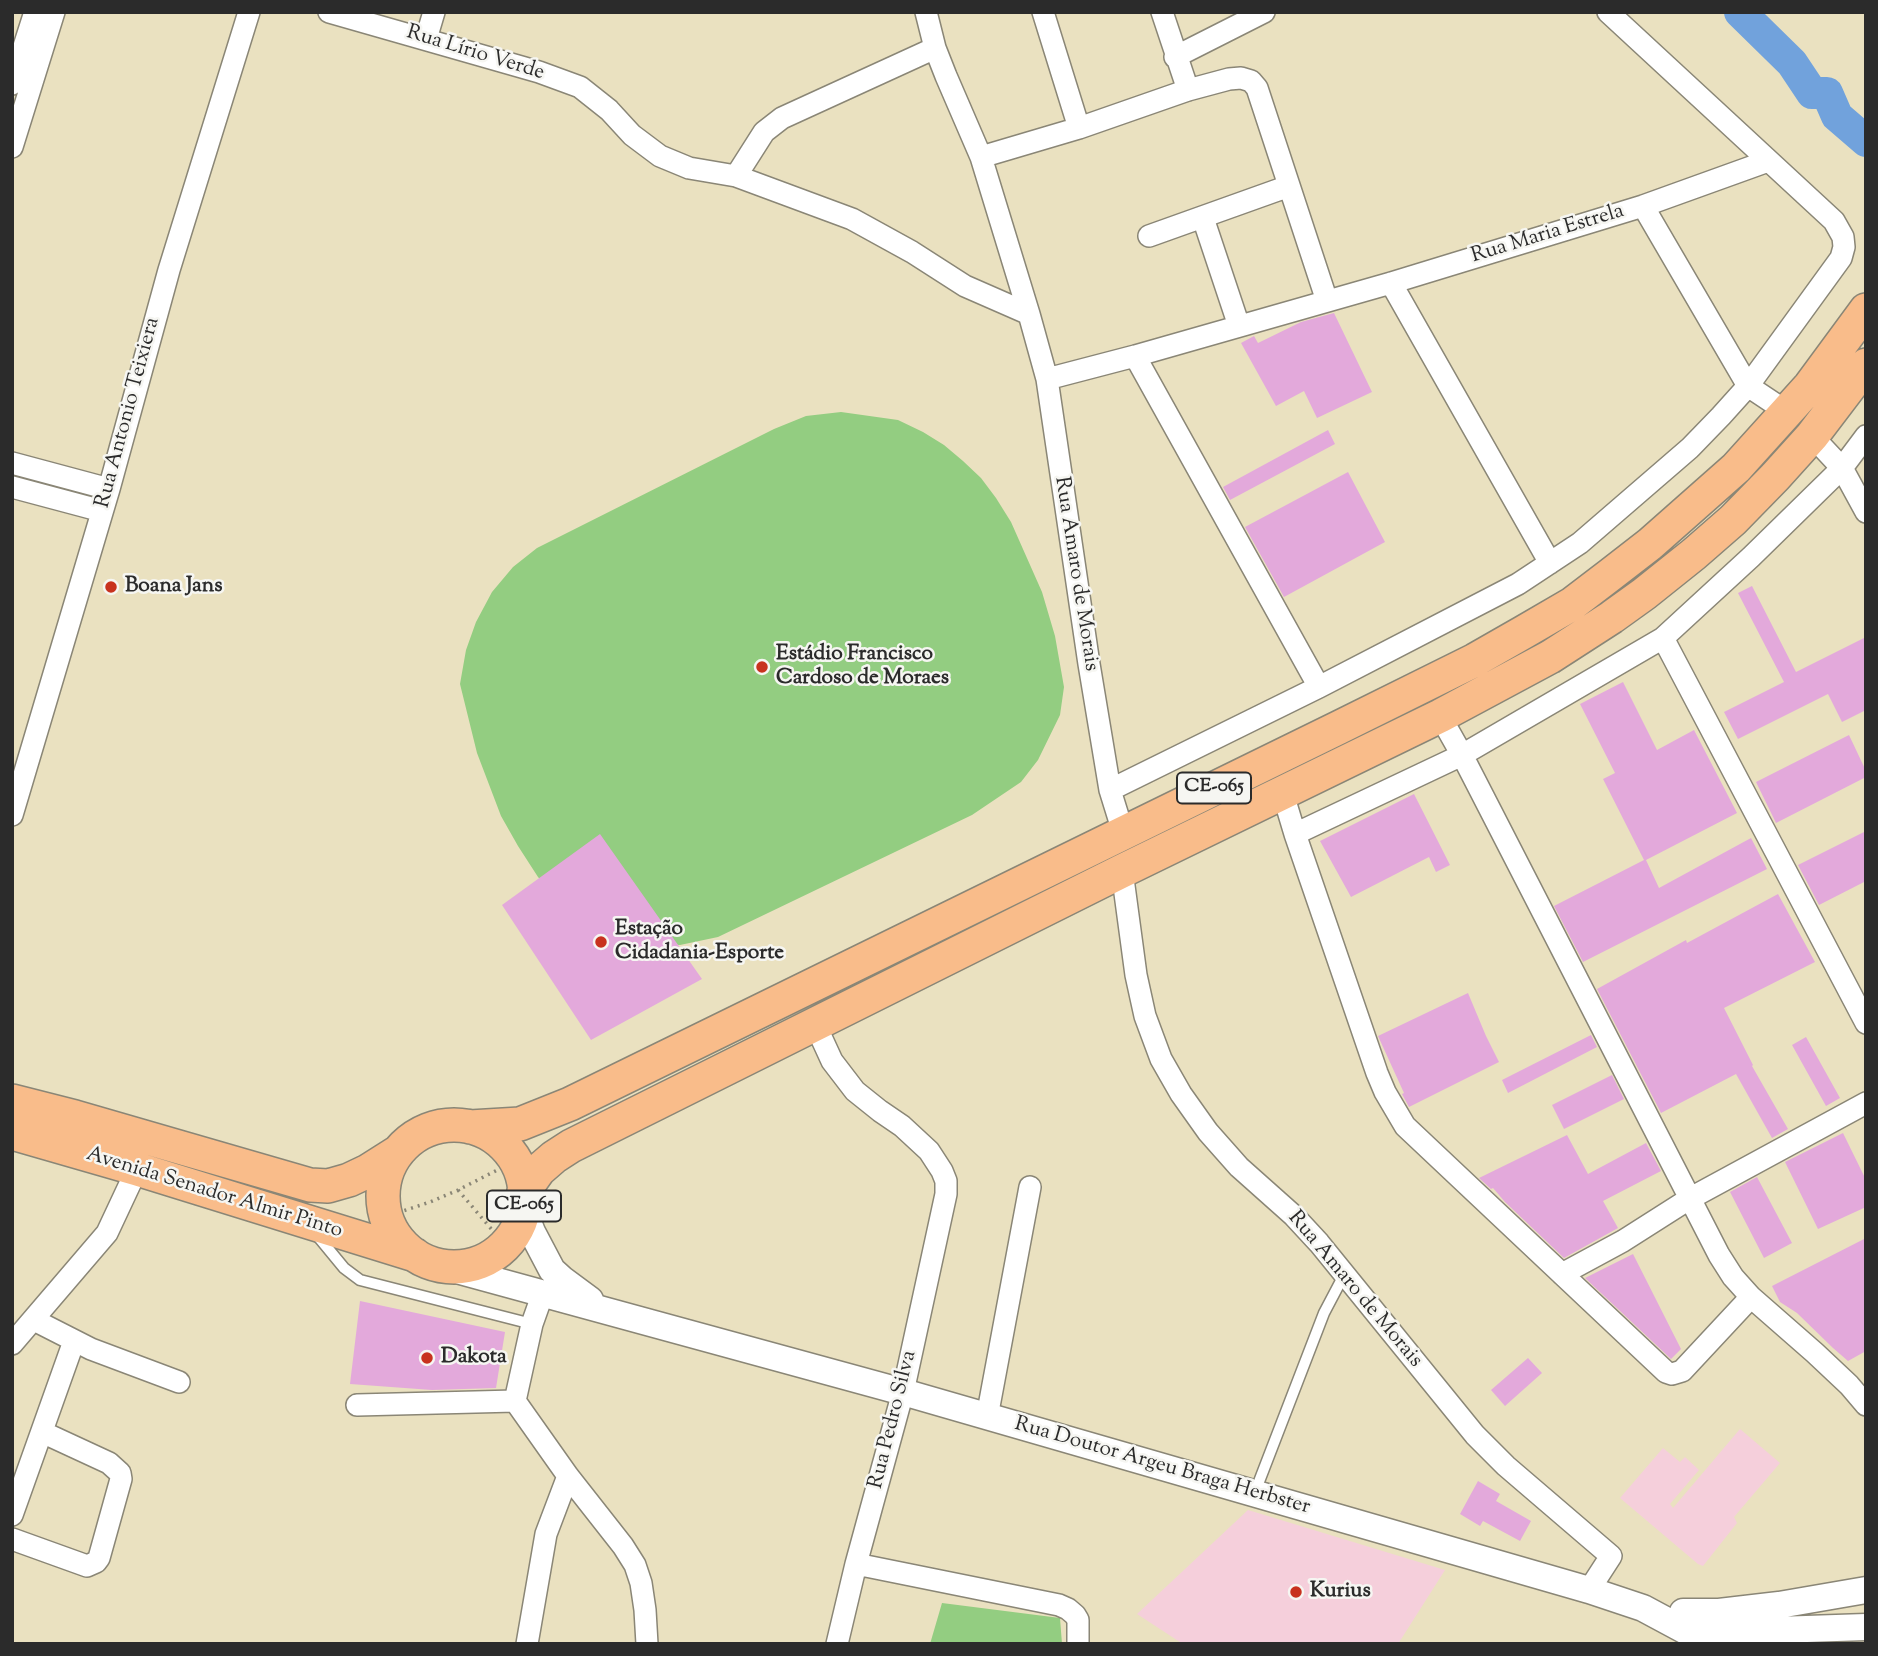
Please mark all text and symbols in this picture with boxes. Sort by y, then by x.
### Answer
street label: Rua Lírio Verde [403,21,547,87]
street label: Rua Maria Estrela [1468,200,1628,270]
street label: Rua Antonio Teixiera [91,315,167,511]
street label: Rua Amaro de Morais [1047,475,1103,673]
place label: Boana Jans [125,574,222,600]
marker: Boana Jans [103,579,119,595]
place label: Estádio Francisco Cardoso de Moraes [776,642,949,692]
marker: Estádio Francisco Cardoso de Moraes [754,659,770,675]
road number: CE-065 [1177,772,1251,804]
place label: Estação Cidadania-Esporte [615,917,784,967]
marker: Estação Cidadania-Esporte [593,934,609,950]
street label: Avenida Senador Almir Pinto [83,1143,345,1245]
road number: CE-065 [487,1190,561,1222]
street label: Rua Amaro de Morais [1281,1207,1427,1373]
place label: Dakota [441,1345,507,1371]
street label: Rua Pedro Silva [865,1348,923,1492]
marker: Dakota [419,1350,435,1366]
street label: Rua Doutor Argeu Braga Herbster [1011,1413,1313,1521]
place label: Kurius [1310,1579,1371,1605]
marker: Kurius [1288,1584,1304,1600]

